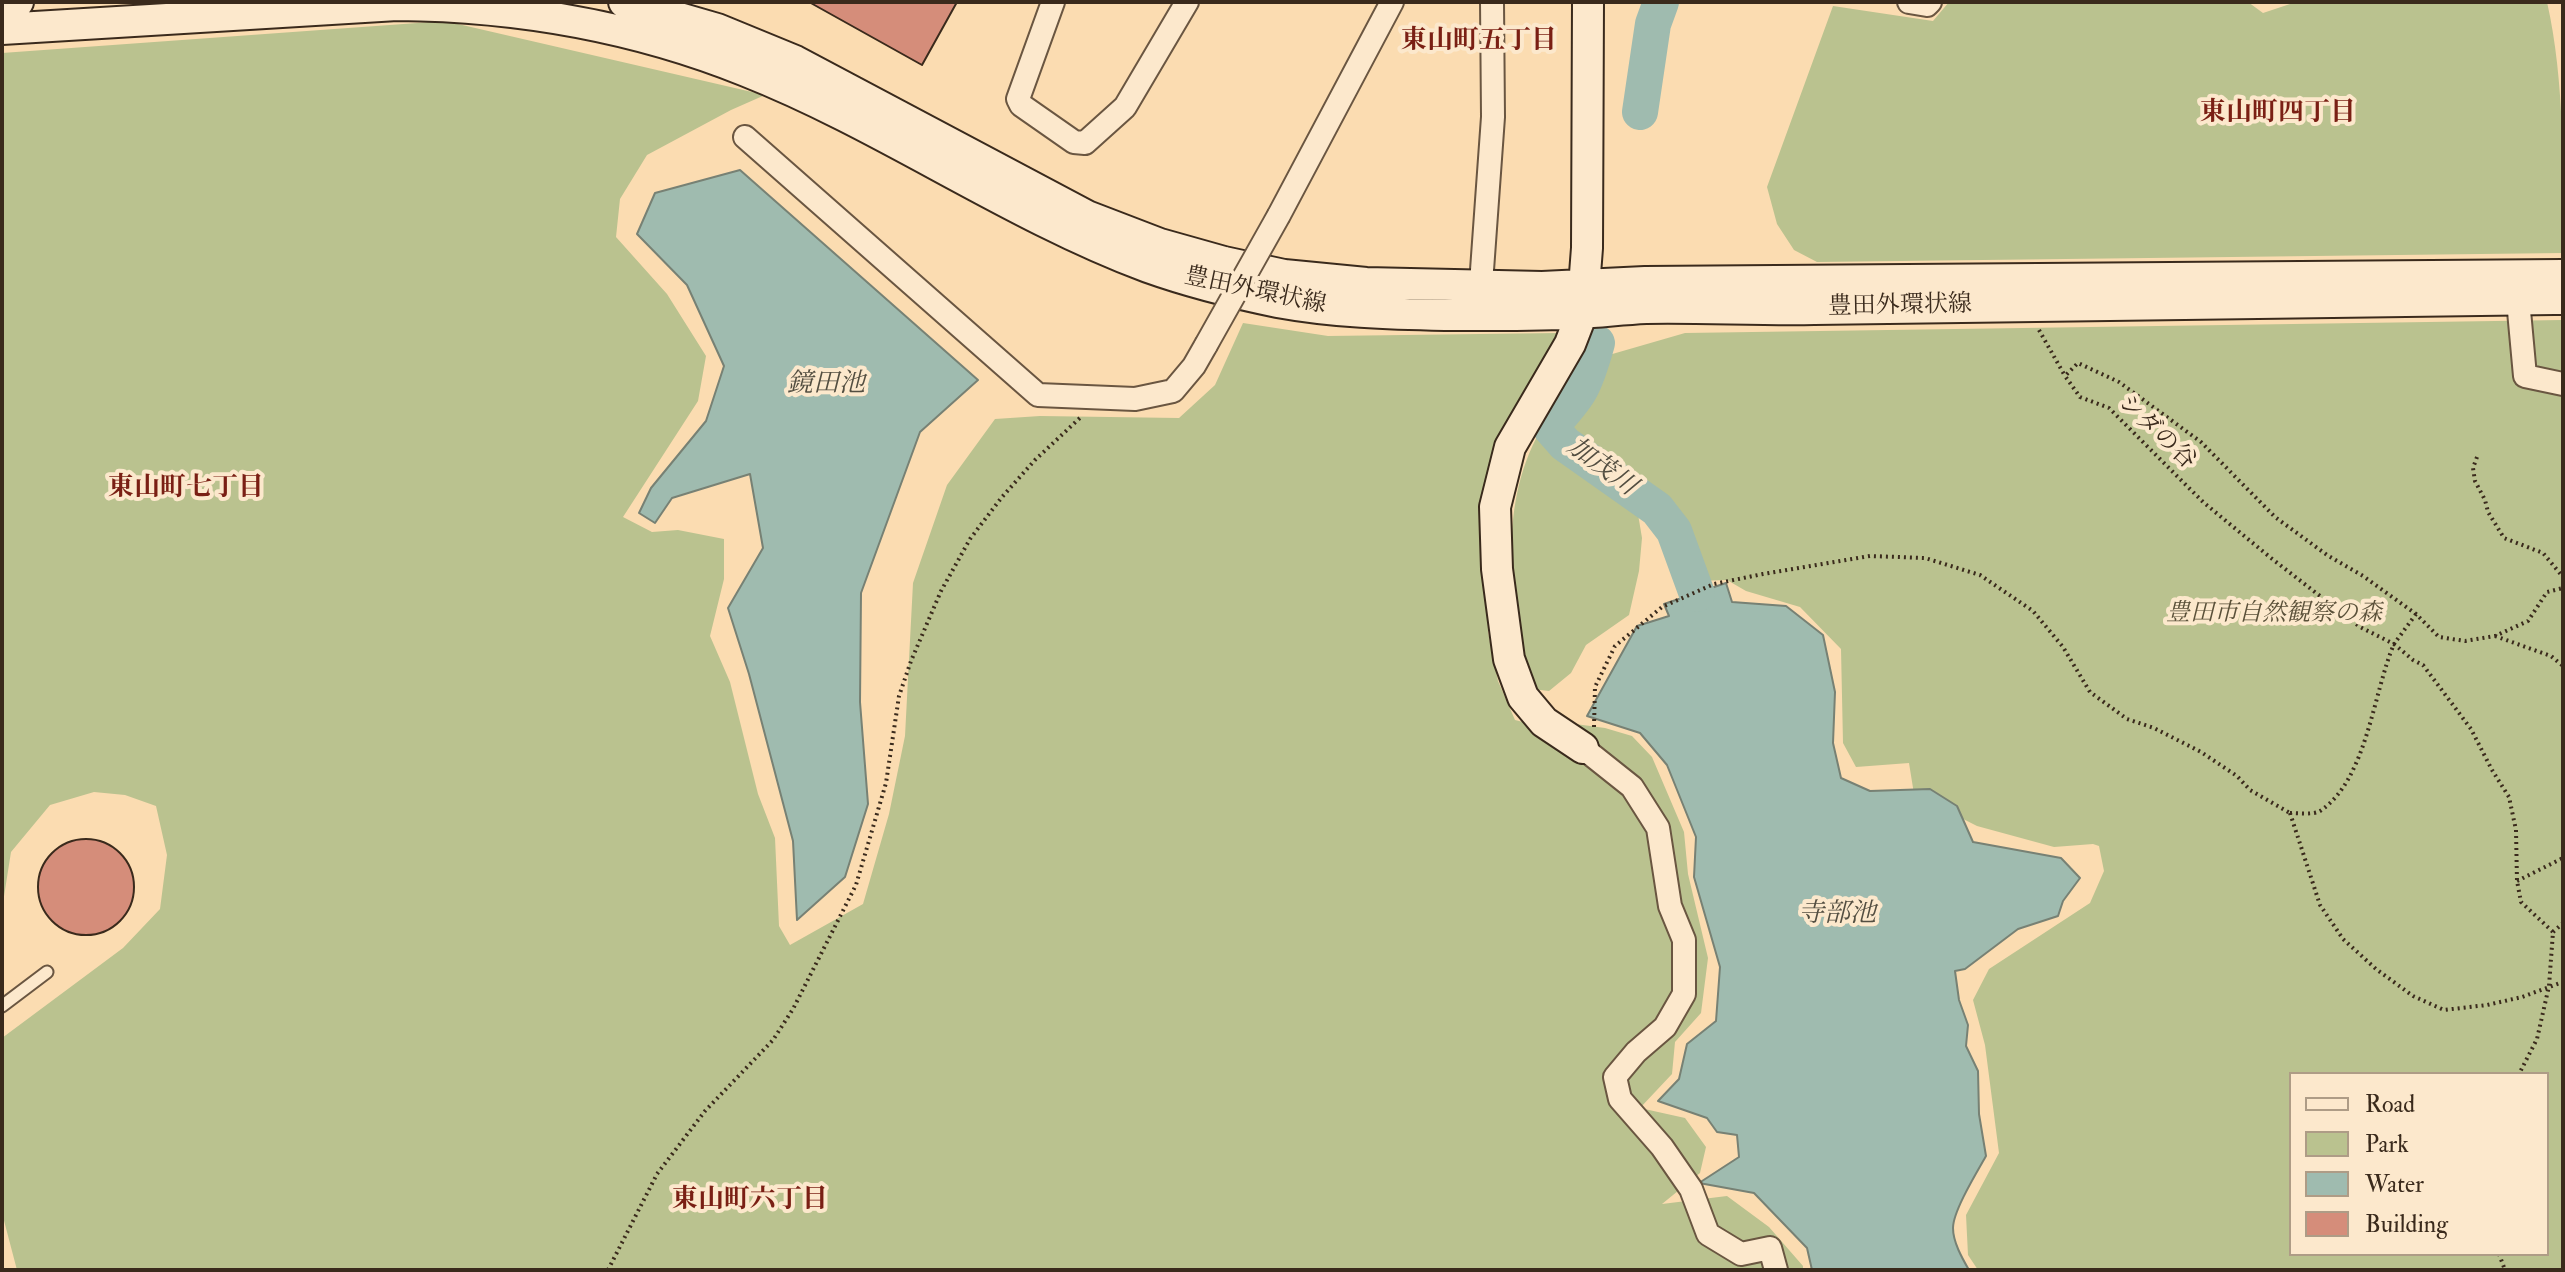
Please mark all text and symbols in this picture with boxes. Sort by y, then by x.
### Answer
district label: 東山町五丁目 [1401,26,1557,58]
district label: 東山町四丁目 [2200,98,2356,130]
street label: 豊田外環状線 [1182,263,1328,321]
street label: 豊田外環状線 [1828,291,1972,323]
water label: 鏡田池 [787,369,865,401]
street label: シダの谷 [2111,390,2201,476]
water label: 加茂川 [1560,432,1642,504]
district label: 東山町七丁目 [108,473,264,505]
park label: 豊田市自然観察の森 [2166,601,2382,629]
water label: 寺部池 [1798,899,1876,931]
legend [2289,1072,2549,1256]
text: Road [2365,1089,2415,1120]
text: Park [2365,1129,2409,1160]
text: Water [2365,1169,2424,1200]
district label: 東山町六丁目 [672,1185,828,1217]
text: Building [2365,1209,2448,1240]

